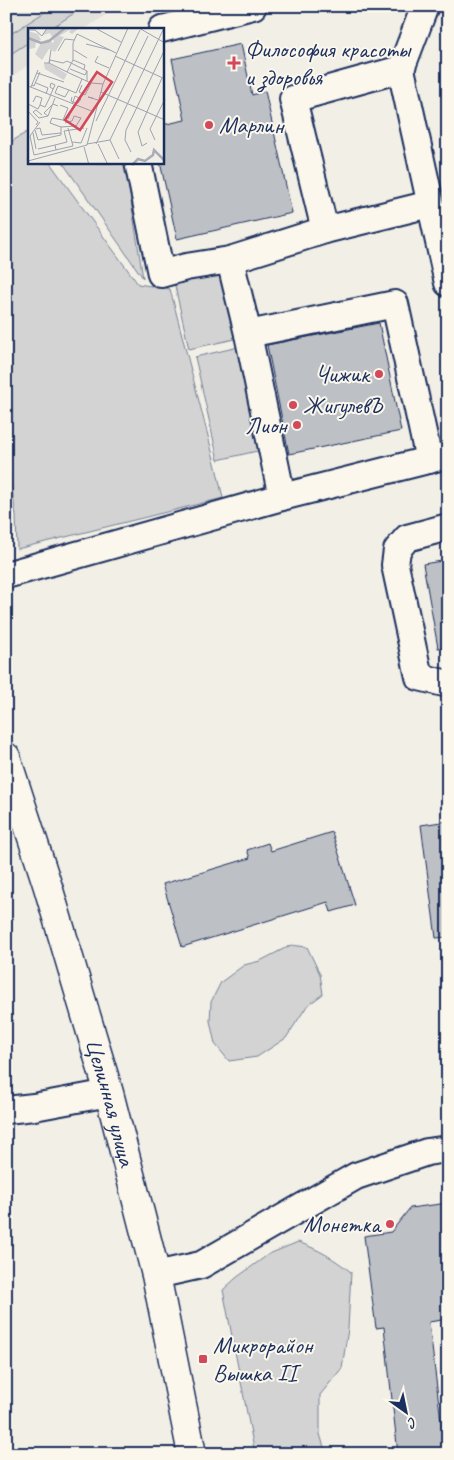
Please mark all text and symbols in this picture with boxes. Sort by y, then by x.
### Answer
inset map [28,28,164,164]
place label: Философия красоты и здоровья [245,34,412,93]
marker: Философия красоты и здоровья [227,56,241,70]
place label: Марлин [219,110,285,140]
marker: Марлин [203,119,215,131]
place label: Чижик [315,359,371,389]
marker: Чижик [373,368,385,380]
place label: ЖигулевЪ [303,390,384,420]
marker: ЖигулевЪ [287,399,299,411]
place label: Лион [245,410,289,440]
marker: Лион [291,419,303,431]
street label: Целинная улица [79,1035,143,1171]
place label: Монетка [303,1209,382,1239]
marker: Монетка [384,1218,396,1230]
place label: Микрорайон Вышка II [213,1330,315,1388]
marker: Микрорайон Вышка II [197,1353,209,1365]
north arrow [382,1388,432,1438]
text: С [404,1413,420,1433]

